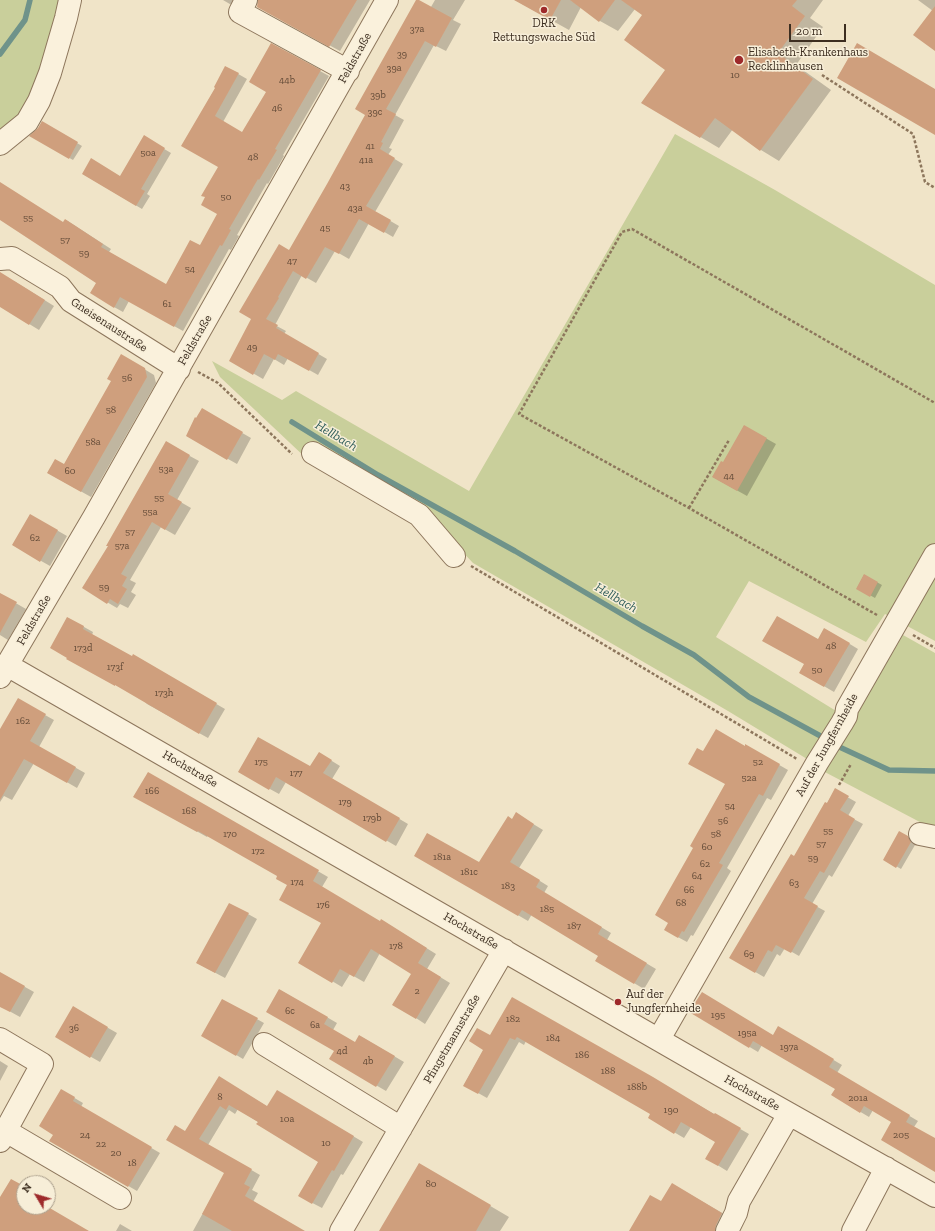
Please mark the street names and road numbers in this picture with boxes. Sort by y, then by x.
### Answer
street label: Feldstraße [335,30,375,86]
street label: Gneisenaustraße [68,295,150,355]
street label: Feldstraße [175,312,215,368]
street label: Feldstraße [14,592,54,648]
street label: Auf der Jungfernheide [793,691,861,799]
street label: Hochstraße [160,747,220,791]
street label: Hochstraße [441,909,501,953]
street label: Pfingstmannstraße [421,992,483,1086]
street label: Hochstraße [722,1072,782,1114]

